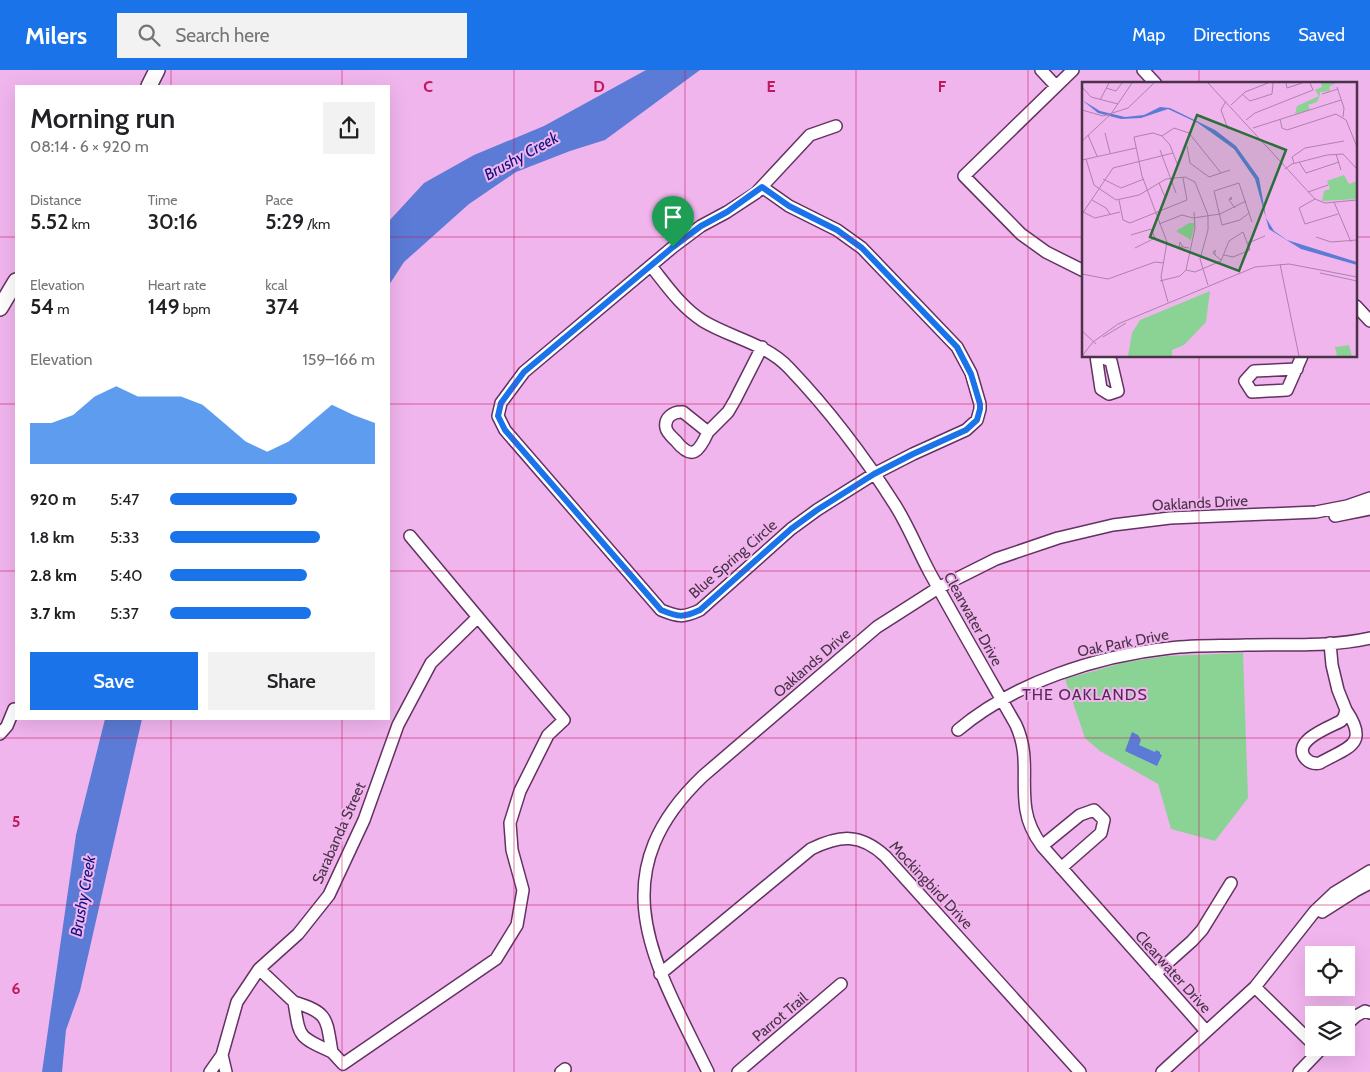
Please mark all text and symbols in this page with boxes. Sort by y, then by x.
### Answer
search box [117,13,467,58]
text: Milers [25,21,87,50]
icon: search [135,21,163,49]
text: Search here [175,24,270,47]
text: Map [1132,24,1165,46]
text: Directions [1193,24,1270,46]
text: Saved [1298,24,1345,46]
text: C [423,77,433,96]
text: D [593,77,605,96]
text: E [766,77,776,96]
text: F [938,77,947,96]
inset map [1082,82,1358,358]
text: Morning run [30,101,175,135]
button: share [323,102,375,154]
water label: Brushy Creek [481,127,562,184]
text: 08:14 · 6 × 920 m [30,137,149,156]
text: Distance [30,191,82,209]
text: Time [148,191,177,209]
text: Pace [265,191,293,209]
pin [652,196,694,247]
icon: arrive [659,203,687,231]
text: 5.52 [30,209,68,234]
text: 30:16 [148,209,198,234]
text: 5:29 [265,209,304,234]
text: km [68,215,90,233]
text: /km [304,215,330,233]
text: Elevation [30,276,85,294]
text: Heart rate [148,276,206,294]
text: kcal [265,276,288,294]
text: 54 [30,294,54,319]
text: 149 [148,294,180,319]
text: 374 [265,294,299,319]
text: m [54,300,69,318]
text: bpm [180,300,211,318]
text: Elevation [30,350,93,369]
text: 159–166 m [303,350,375,369]
text: 920 m [30,490,76,509]
text: 5:47 [110,490,139,509]
street label: Oaklands Drive [1152,491,1249,515]
street label: Blue Spring Circle [685,516,781,602]
text: 1.8 km [30,528,74,547]
text: 5:33 [110,528,139,547]
text: 2.8 km [30,566,77,585]
text: 5:40 [110,566,142,585]
street label: Clearwater Drive [940,569,1006,669]
text: 3.7 km [30,604,76,623]
text: 5:37 [110,604,139,623]
street label: Oaklands Drive [770,625,854,701]
street label: Oak Park Drive [1076,625,1171,661]
button: Save [30,652,198,710]
button: Share [208,652,375,710]
district label: THE OAKLANDS [1022,685,1148,704]
street label: Sarabanda Street [309,779,369,887]
text: 5 [12,812,20,831]
street label: Mockingbird Drive [885,837,977,933]
water label: Brushy Creek [67,853,100,938]
street label: Clearwater Drive [1131,927,1215,1017]
map controls [1305,946,1355,1056]
button: locate [1305,946,1355,996]
text: 6 [12,979,21,998]
street label: Parrot Trail [749,988,812,1045]
button: layers [1305,1006,1355,1056]

